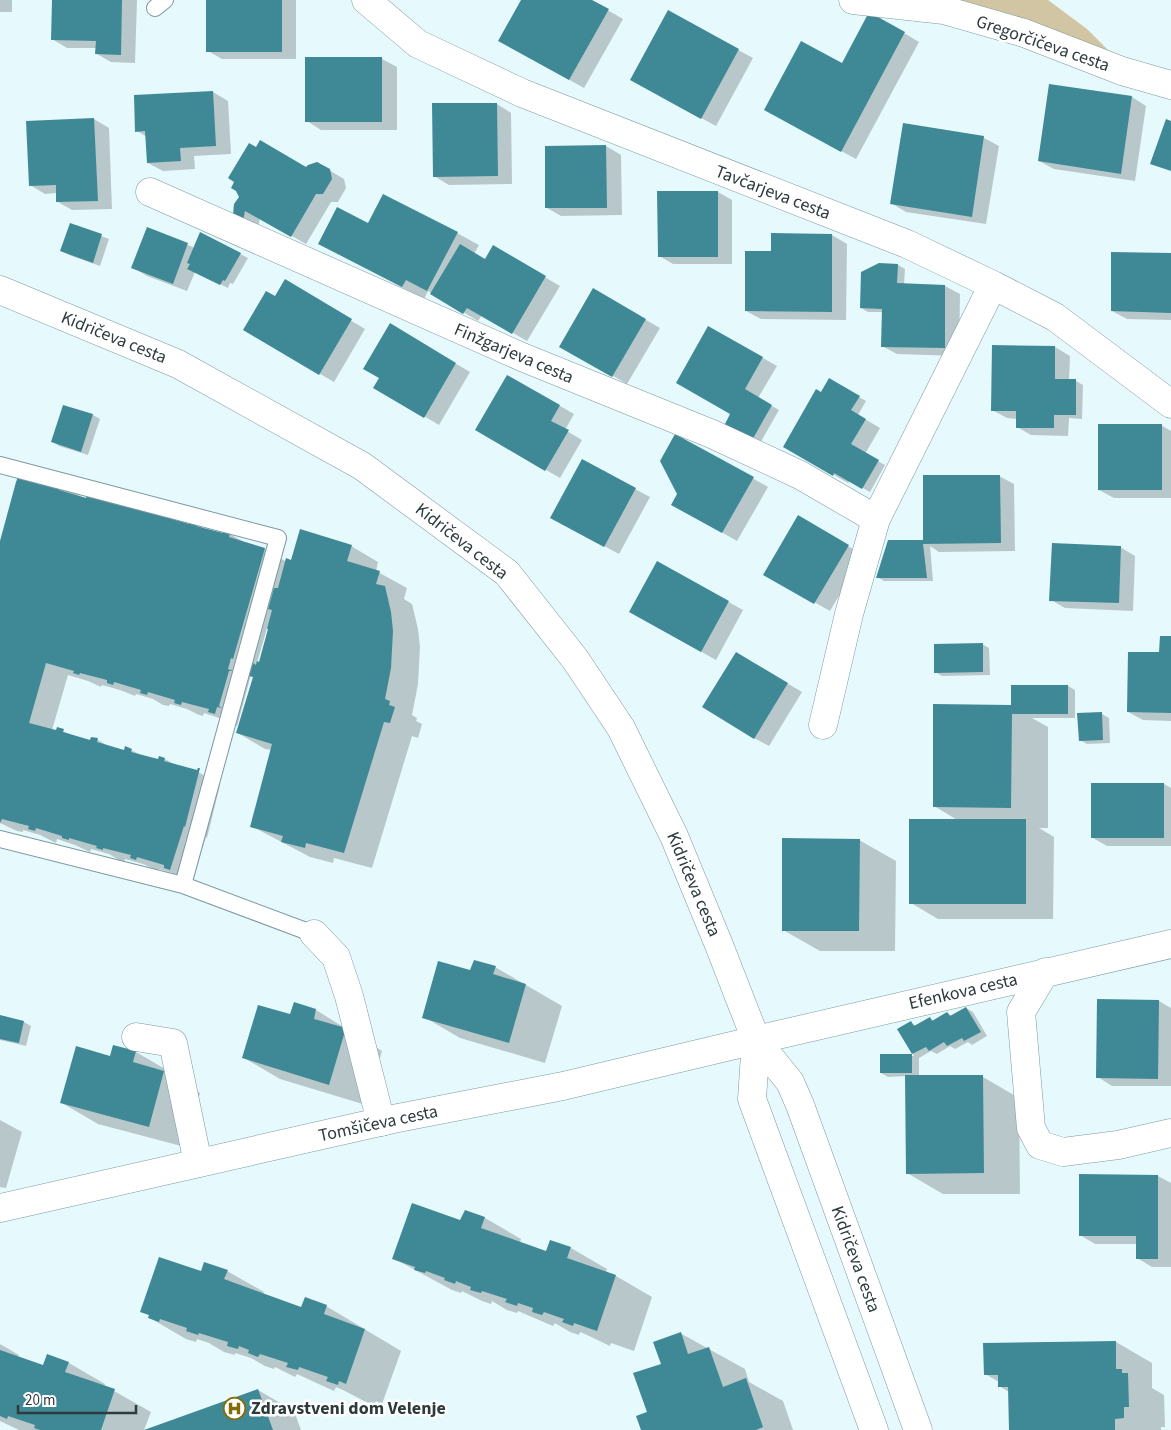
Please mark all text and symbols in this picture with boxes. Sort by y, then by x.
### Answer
street label: Gregorčičeva cesta [973,9,1113,78]
street label: Tavčarjeva cesta [711,159,834,226]
street label: Kidričeva cesta [57,305,170,370]
street label: Finžgarjeva cesta [450,317,577,390]
street label: Kidričeva cesta [410,497,513,586]
street label: Kidričeva cesta [660,828,727,941]
street label: Efenkova cesta [906,967,1020,1016]
street label: Tomšičeva cesta [316,1099,440,1148]
street label: Kidričeva cesta [825,1202,886,1316]
scale bar [18,1382,135,1414]
text: 20 m [25,1390,55,1411]
hospital icon: Zdravstveni dom Velenje [223,1396,247,1420]
place label: Zdravstveni dom Velenje [251,1396,446,1421]

